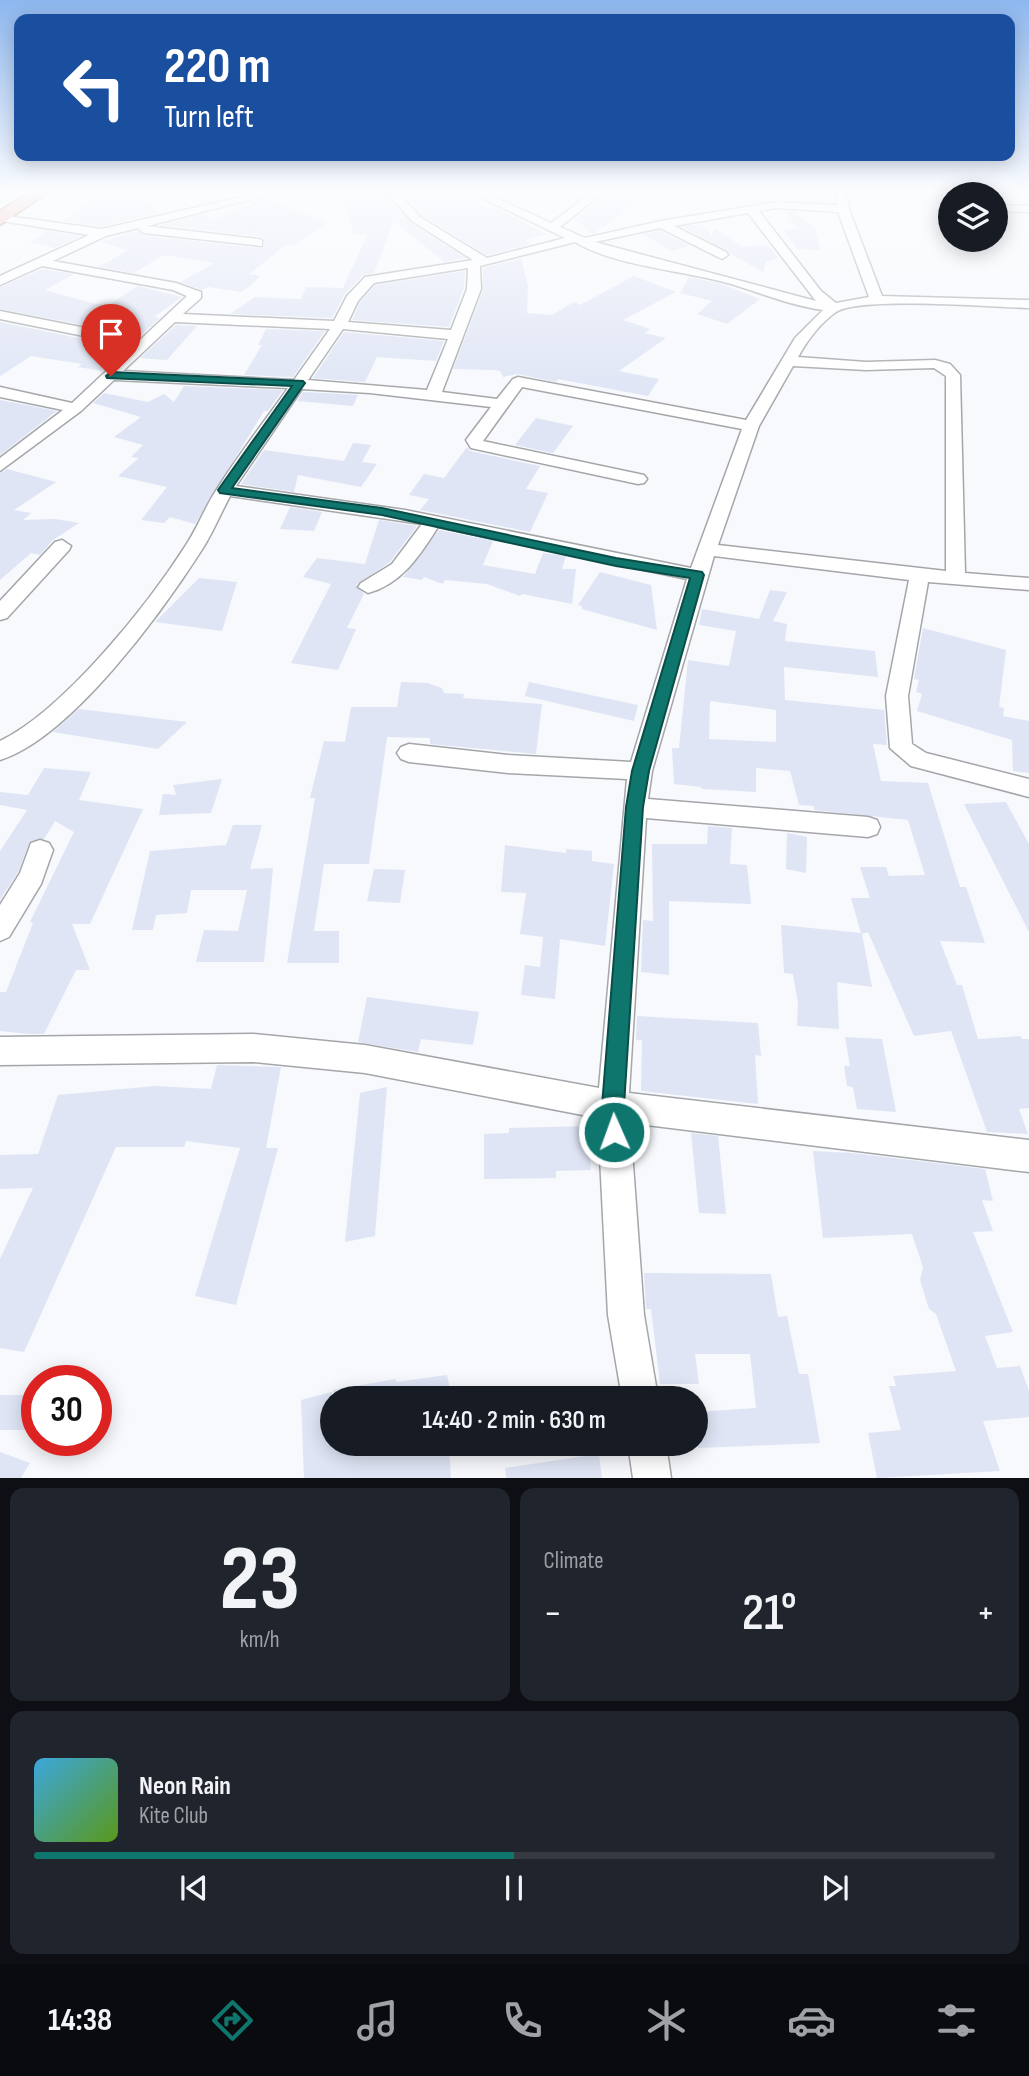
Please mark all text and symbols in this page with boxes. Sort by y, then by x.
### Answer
text: 220 m [164,38,270,97]
icon: left [49,42,140,133]
text: Turn left [164,98,254,137]
map controls [938,182,1008,252]
button: layers [938,182,1008,252]
pin [81,304,141,376]
icon: arrive [92,315,130,353]
position arrow [577,1095,651,1169]
speed limit sign: 30 [21,1365,112,1456]
text: 14:40 · 2 min · 630 m [422,1405,606,1436]
text: 23 [219,1526,300,1635]
text: Climate [544,1547,603,1575]
text: 21° [742,1582,797,1645]
text: − [544,1591,562,1636]
text: + [976,1591,995,1636]
text: km/h [240,1626,280,1654]
text: Neon Rain [139,1771,231,1802]
text: Kite Club [139,1802,208,1830]
icon: previous [175,1869,213,1907]
icon: pause [495,1869,533,1907]
icon: next [816,1869,854,1907]
icon: directions [208,1996,257,2045]
icon: music [353,1996,402,2045]
icon: phone [498,1996,547,2045]
icon: climate [642,1996,691,2045]
icon: car [787,1996,836,2045]
icon: filters [932,1996,981,2045]
text: 14:38 [48,2001,112,2040]

